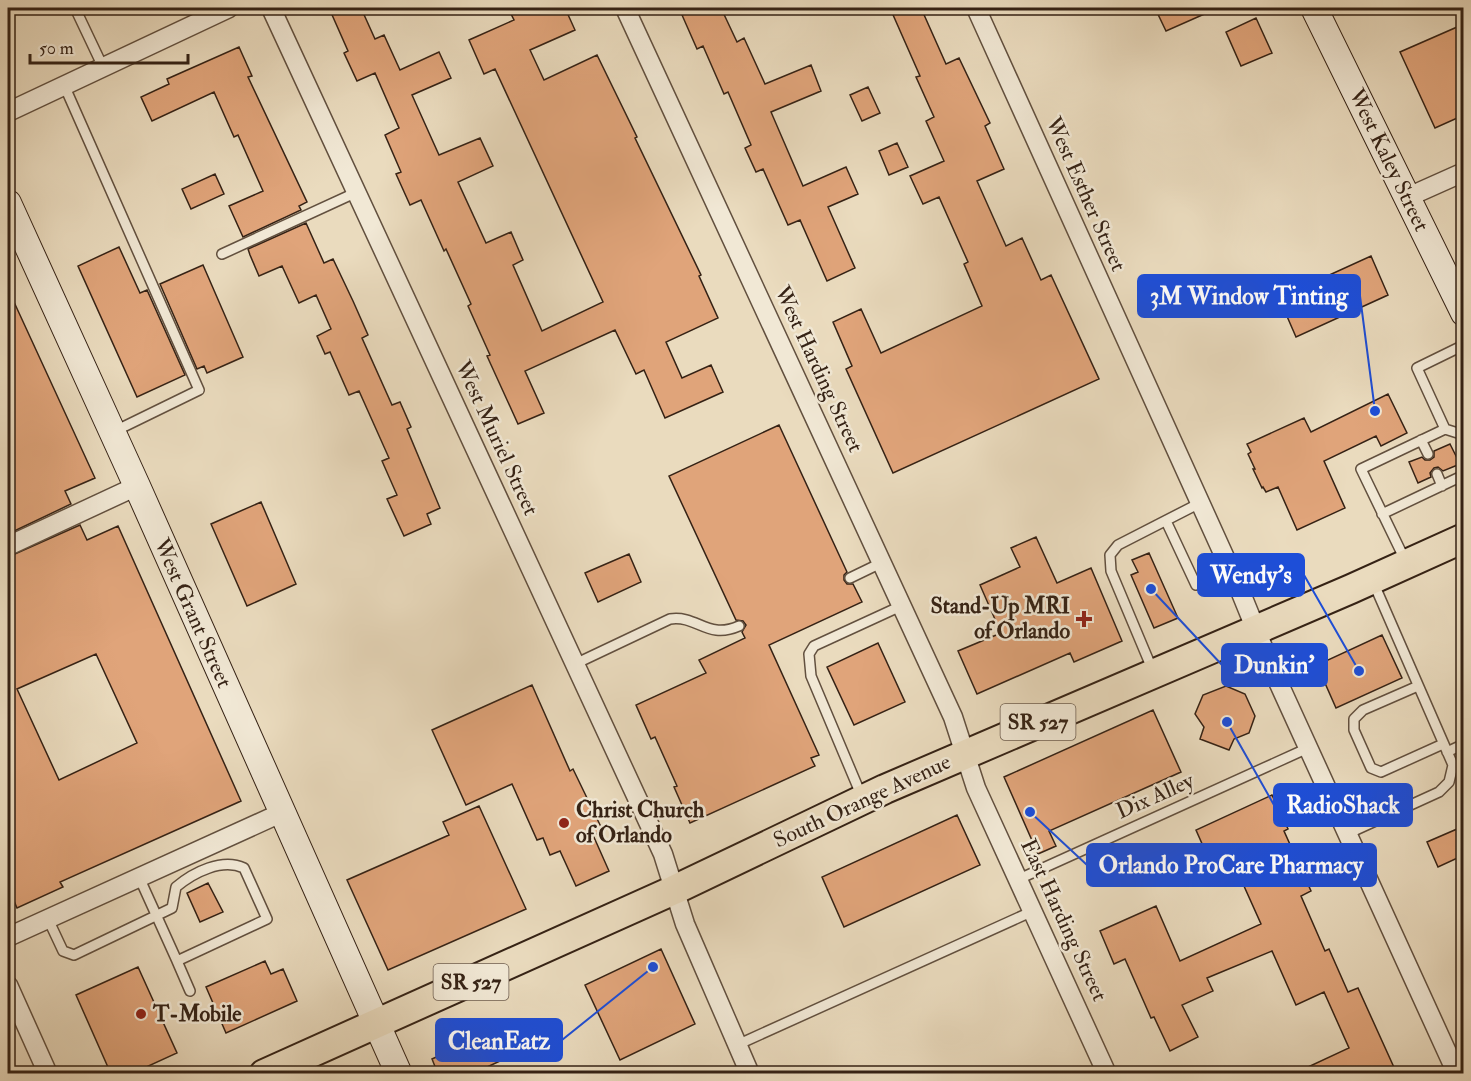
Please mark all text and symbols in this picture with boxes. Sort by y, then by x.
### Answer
scale bar [30,27,188,65]
text: 50 m [39,37,74,60]
street label: West Kaley Street [1342,83,1436,236]
street label: West Esther Street [1039,112,1133,276]
callout: 3M Window Tinting [1138,275,1360,317]
street label: West Harding Street [768,280,870,457]
text: 3M Window Tinting [1150,281,1349,312]
street label: West Muriel Street [448,355,545,520]
street label: West Grant Street [147,533,238,692]
callout: Wendy's [1198,554,1304,596]
text: Wendy's [1209,560,1292,591]
place label: Stand-Up MRI of Orlando [931,592,1070,645]
marker: Stand-Up MRI of Orlando [1075,610,1093,628]
callout: Dunkin' [1222,644,1327,686]
text: Dunkin' [1234,650,1315,681]
road number: SR 527 [1000,704,1076,740]
street label: South Orange Avenue [769,748,955,854]
street label: Dix Alley [1112,766,1199,826]
callout: RadioShack [1274,784,1412,826]
text: RadioShack [1286,790,1400,821]
place label: Christ Church of Orlando [576,796,705,849]
marker: Christ Church of Orlando [557,816,571,830]
street label: East Harding Street [1014,834,1114,1006]
callout: Orlando ProCare Pharmacy [1087,844,1376,886]
text: Orlando ProCare Pharmacy [1099,850,1365,881]
road number: SR 527 [434,964,508,1000]
place label: T-Mobile [152,1000,242,1028]
marker: T-Mobile [134,1007,148,1021]
callout: CleanEatz [436,1019,562,1061]
text: CleanEatz [448,1026,551,1057]

